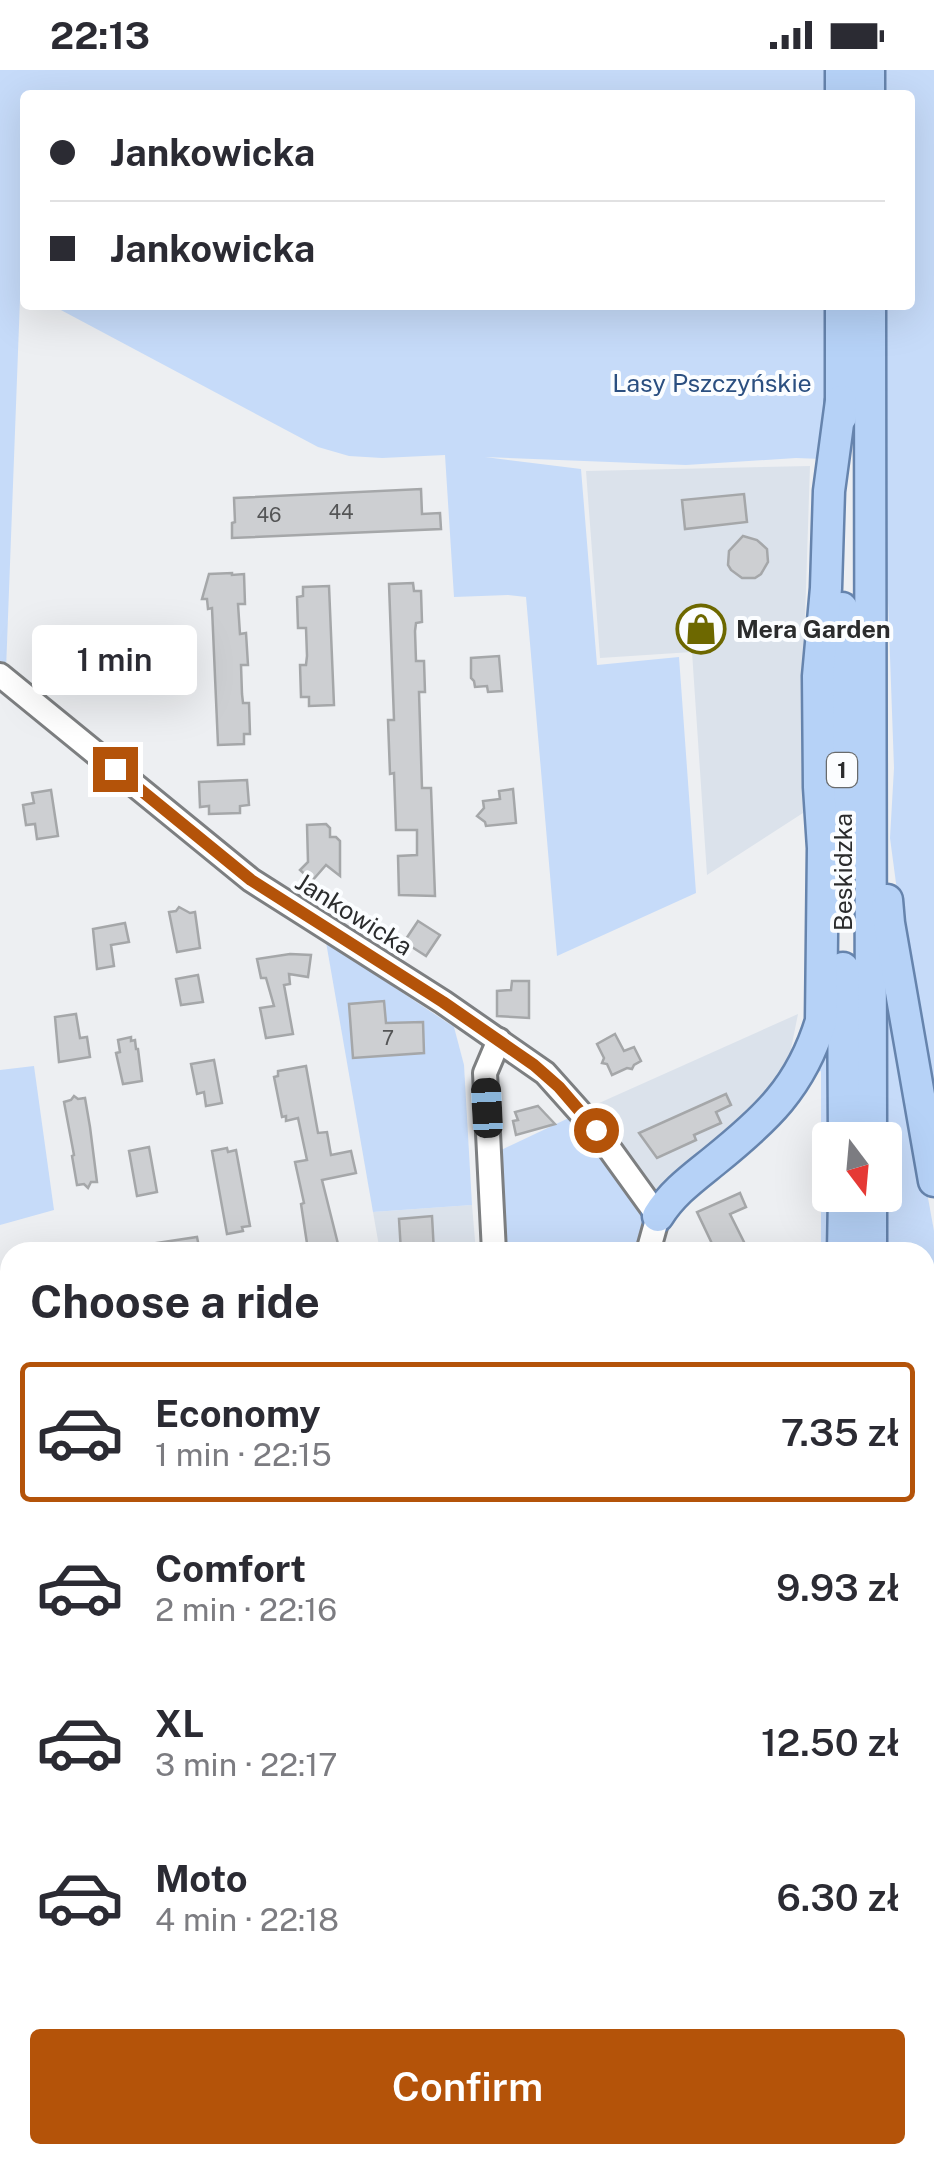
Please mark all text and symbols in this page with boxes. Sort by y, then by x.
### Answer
text: 22:13 [50,13,150,58]
text: Jankowicka [110,130,315,175]
text: Jankowicka [110,226,315,271]
park label: Lasy Pszczyńskie [612,368,812,398]
house number: 44 [328,500,354,524]
house number: 46 [256,503,282,527]
shop icon: Mera Garden [675,603,727,655]
place label: Mera Garden [736,614,891,644]
callout: 1 min [32,624,198,694]
text: 1 min [76,641,153,678]
route end [93,747,138,792]
road number: 1 [827,753,857,787]
street label: Beskidzka [828,813,858,931]
street label: Jankowicka [290,866,418,962]
house number: 7 [382,1026,394,1050]
car [470,1077,504,1139]
route start [574,1108,619,1153]
north arrow [812,1122,902,1212]
map controls [812,1122,902,1212]
text: Choose a ride [30,1275,320,1328]
icon: car [35,1387,125,1477]
text: Economy [155,1391,321,1436]
text: 7.35 zł [781,1410,900,1455]
text: 1 min · 22:15 [155,1436,332,1473]
icon: car [35,1542,125,1632]
text: Comfort [155,1546,306,1591]
text: 9.93 zł [776,1565,900,1610]
text: 2 min · 22:16 [155,1591,337,1628]
icon: car [35,1697,125,1787]
text: XL [155,1701,204,1746]
text: 12.50 zł [761,1720,900,1765]
text: 3 min · 22:17 [155,1746,338,1783]
icon: car [35,1852,125,1942]
text: Moto [155,1856,248,1901]
text: 6.30 zł [776,1875,900,1920]
text: 4 min · 22:18 [155,1901,339,1938]
button: Confirm [30,2029,905,2144]

